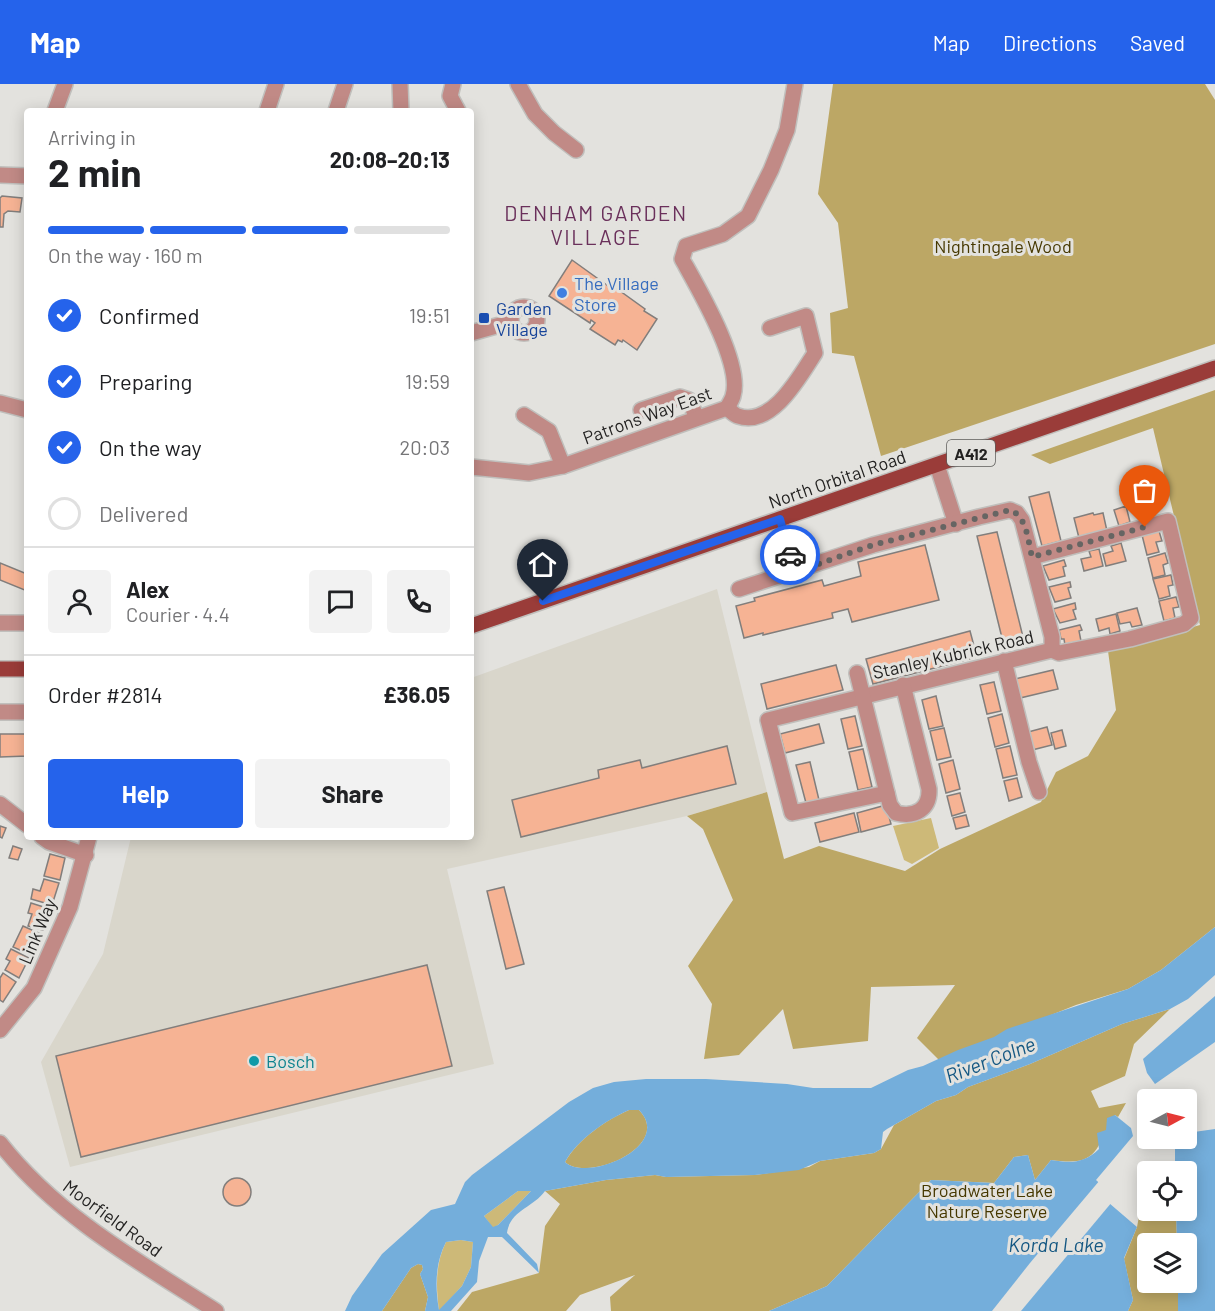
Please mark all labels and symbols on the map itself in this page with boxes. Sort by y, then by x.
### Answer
district label: DENHAM GARDEN VILLAGE [504,200,688,249]
park label: Nightingale Wood [934,235,1072,257]
place label: The Village Store [574,272,659,315]
marker: The Village Store [555,286,569,300]
place label: Garden Village [496,297,552,340]
marker: Garden Village [477,311,491,325]
street label: Patrons Way East [579,381,715,449]
road number: A412 [947,440,995,466]
street label: North Orbital Road [765,445,909,513]
pin [1119,465,1170,527]
courier [760,525,820,585]
pin [517,539,568,601]
street label: Stanley Kubrick Road [870,625,1036,683]
street label: Link Way [13,895,61,967]
water label: River Colne [942,1031,1038,1087]
place label: Bosch [266,1050,315,1072]
marker: Bosch [247,1054,261,1068]
north arrow [1137,1089,1197,1149]
street label: Moorfield Road [59,1175,167,1261]
park label: Broadwater Lake Nature Reserve [921,1179,1053,1222]
water label: Korda Lake [1008,1232,1104,1256]

